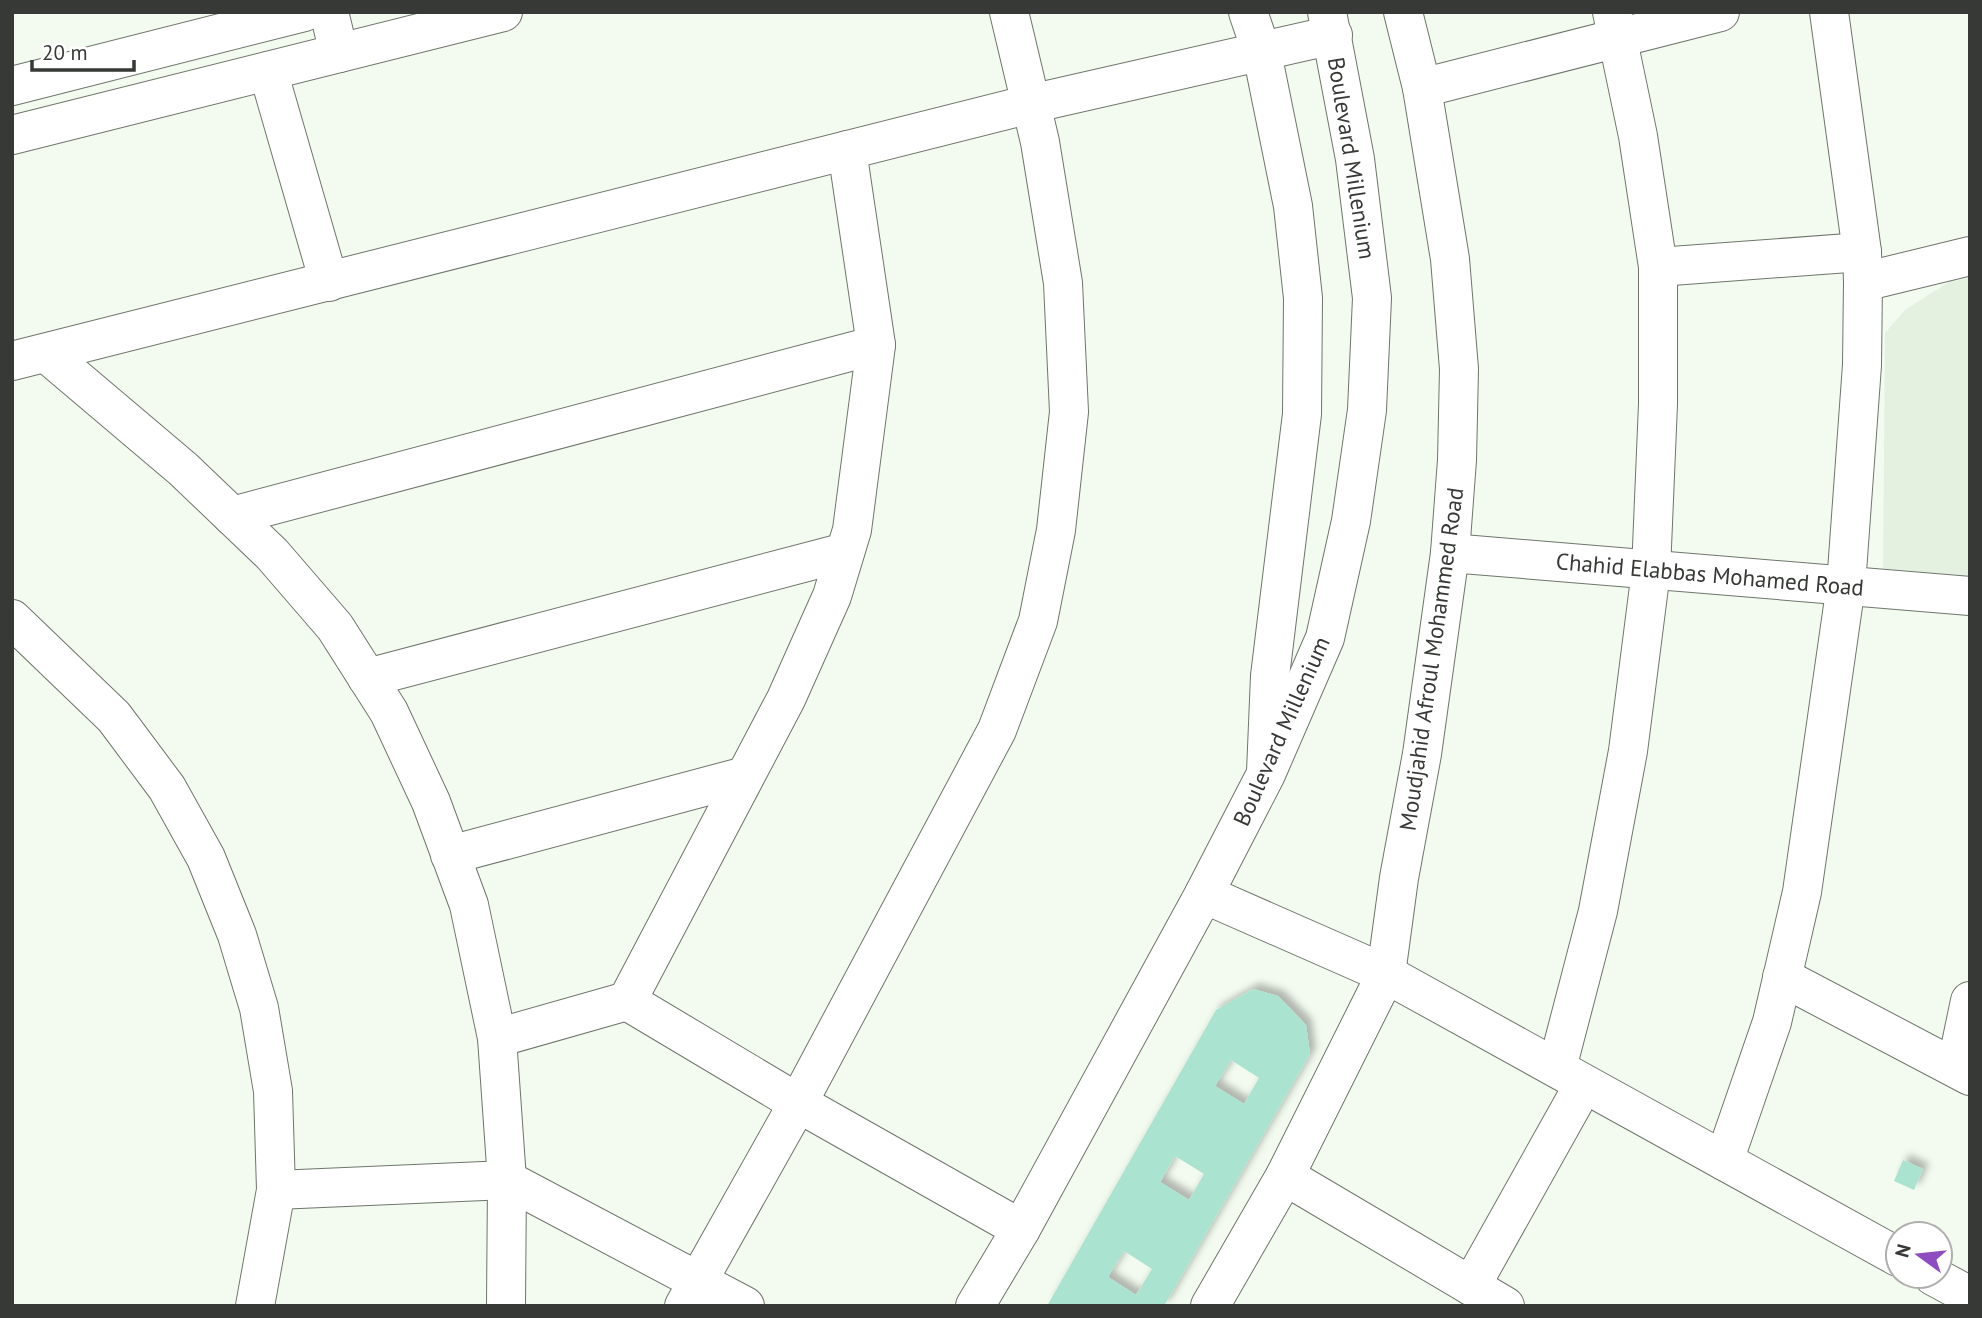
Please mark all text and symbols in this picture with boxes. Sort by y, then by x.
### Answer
scale bar [32,28,133,72]
text: 20 m [42,39,88,66]
street label: Boulevard Millenium [1322,55,1382,261]
street label: Moudjahid Afroul Mohammed Road [1393,486,1469,832]
street label: Chahid Elabbas Mohamed Road [1555,546,1865,602]
street label: Boulevard Millenium [1226,632,1336,830]
north arrow [1884,1220,1954,1290]
text: N [1889,1241,1916,1260]

